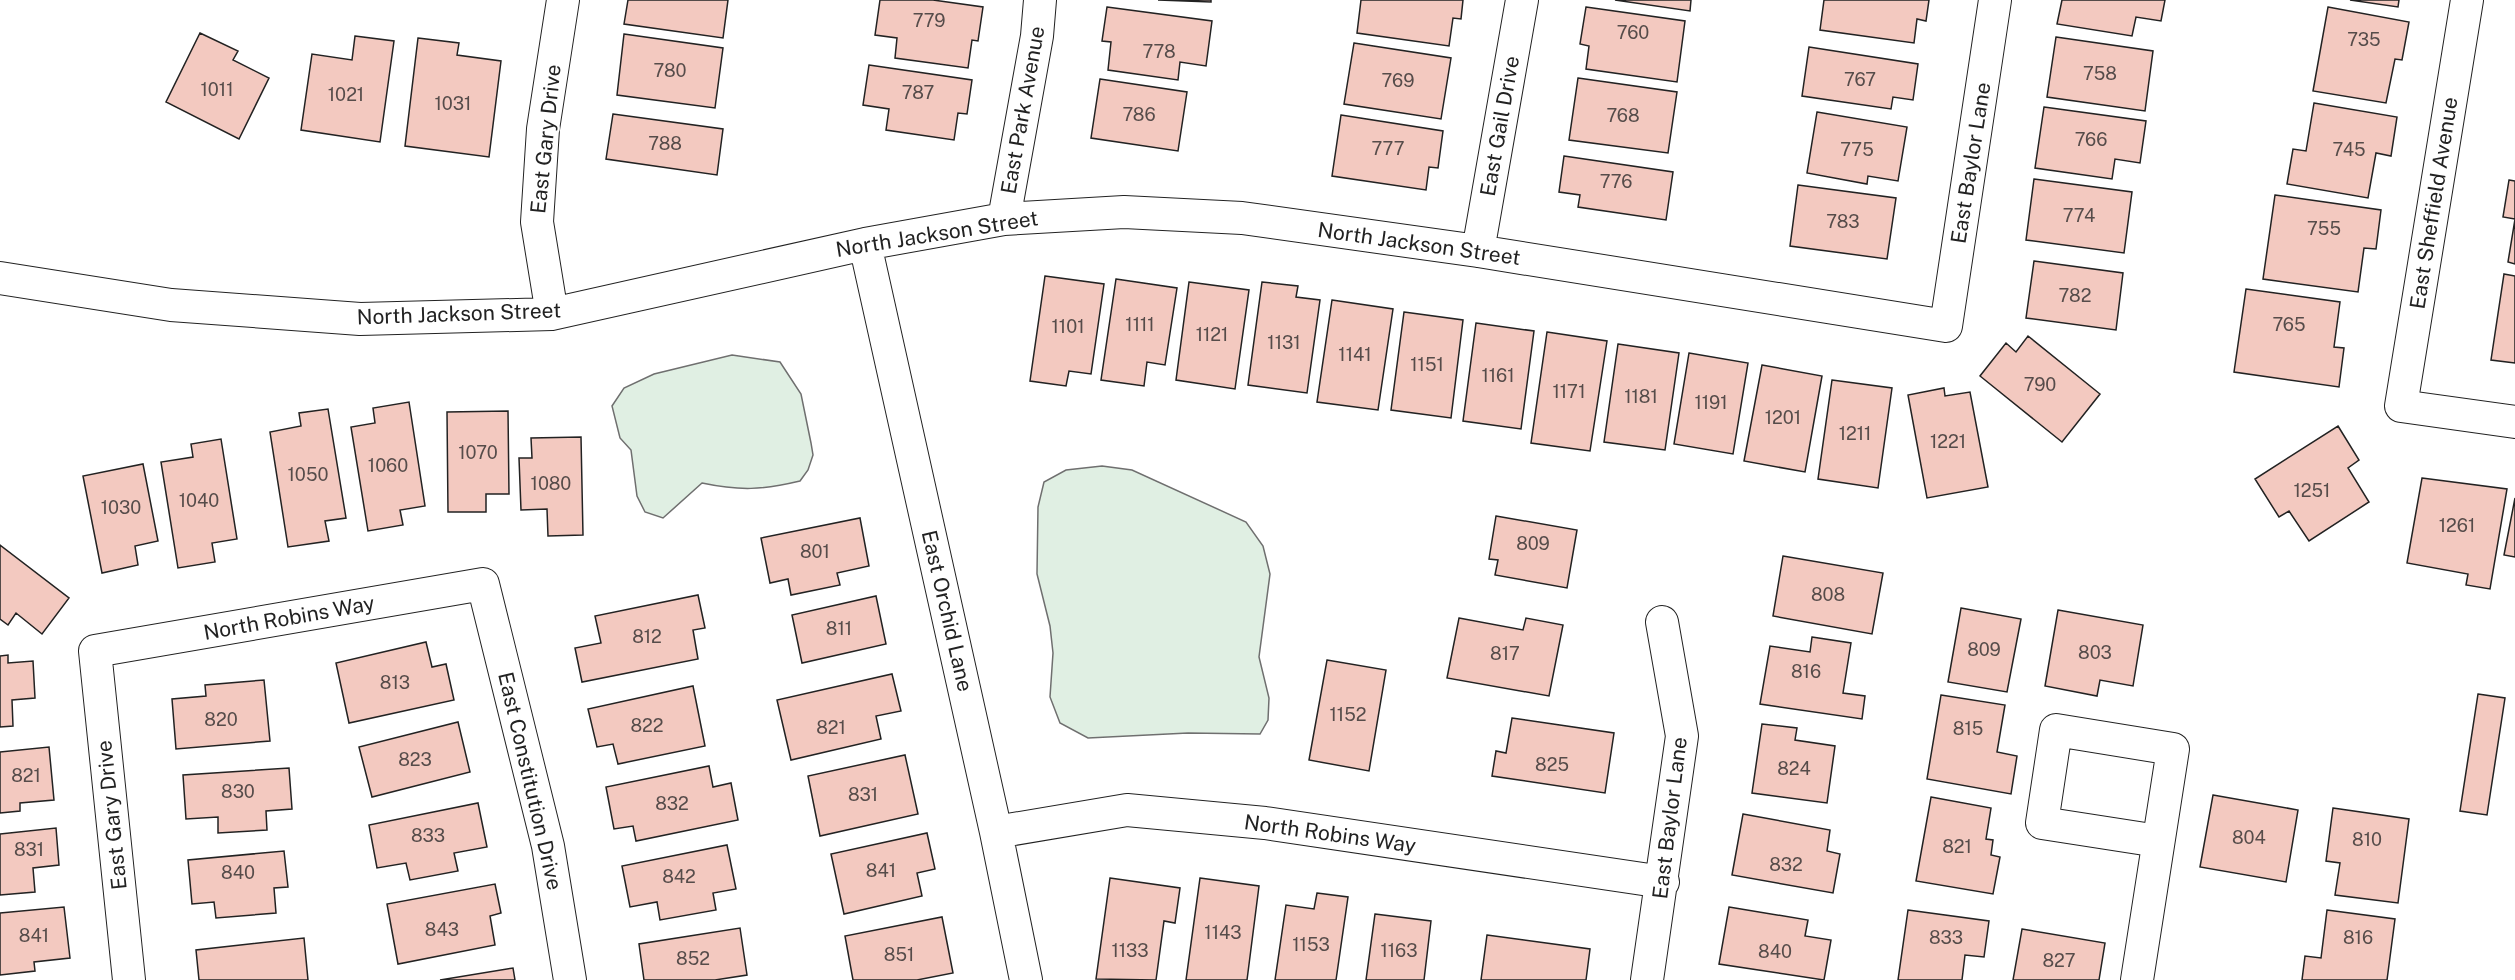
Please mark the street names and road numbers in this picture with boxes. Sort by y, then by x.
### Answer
street label: East Park Avenue [995,24,1050,196]
street label: East Gail Drive [1475,54,1524,198]
street label: East Gary Drive [525,63,566,215]
street label: East Baylor Lane [1945,80,1996,245]
street label: East Sheffield Avenue [2404,95,2463,311]
street label: North Jackson Street [834,205,1040,262]
street label: North Jackson Street [1316,217,1522,270]
street label: North Jackson Street [356,297,562,330]
street label: East Orchid Lane [917,528,978,694]
street label: North Robins Way [201,590,376,645]
street label: East Constitution Drive [493,669,568,892]
street label: East Baylor Lane [1647,735,1692,900]
street label: East Gary Drive [91,739,132,891]
street label: North Robins Way [1243,809,1418,858]

